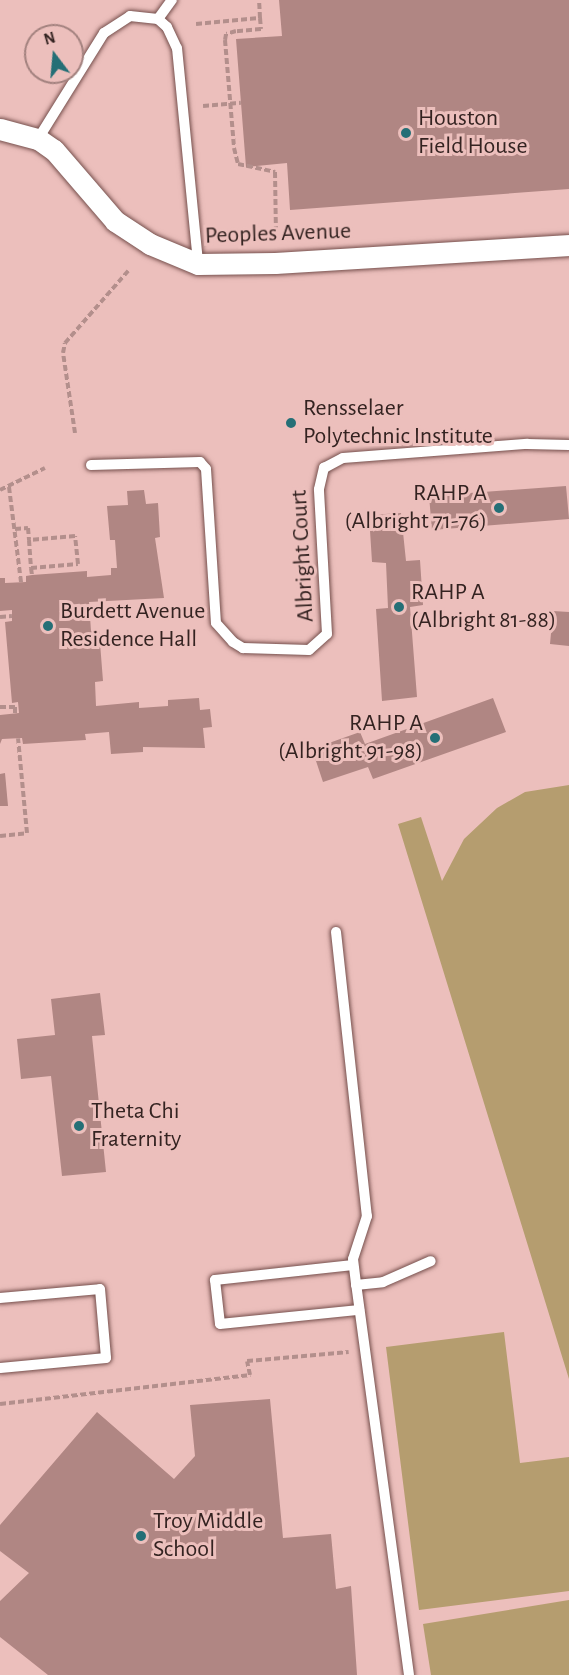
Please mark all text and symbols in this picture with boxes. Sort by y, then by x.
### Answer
north arrow [24,24,84,84]
text: N [42,29,57,48]
place label: Houston Field House [418,105,528,161]
marker: Houston Field House [399,126,413,140]
street label: Peoples Avenue [204,217,352,251]
place label: Rensselaer Polytechnic Institute [303,395,493,451]
marker: Rensselaer Polytechnic Institute [284,416,298,430]
place label: RAHP A (Albright 71-76) [345,480,487,536]
street label: Albright Court [285,489,321,623]
marker: RAHP A (Albright 71-76) [492,501,506,515]
place label: RAHP A (Albright 81-88) [411,579,556,635]
place label: Burdett Avenue Residence Hall [60,598,205,654]
marker: RAHP A (Albright 81-88) [392,600,406,614]
marker: Burdett Avenue Residence Hall [41,619,55,633]
place label: RAHP A (Albright 91-98) [278,710,423,766]
marker: RAHP A (Albright 91-98) [428,731,442,745]
place label: Theta Chi Fraternity [91,1098,181,1154]
marker: Theta Chi Fraternity [72,1119,86,1133]
place label: Troy Middle School [153,1508,263,1564]
marker: Troy Middle School [134,1529,148,1543]

